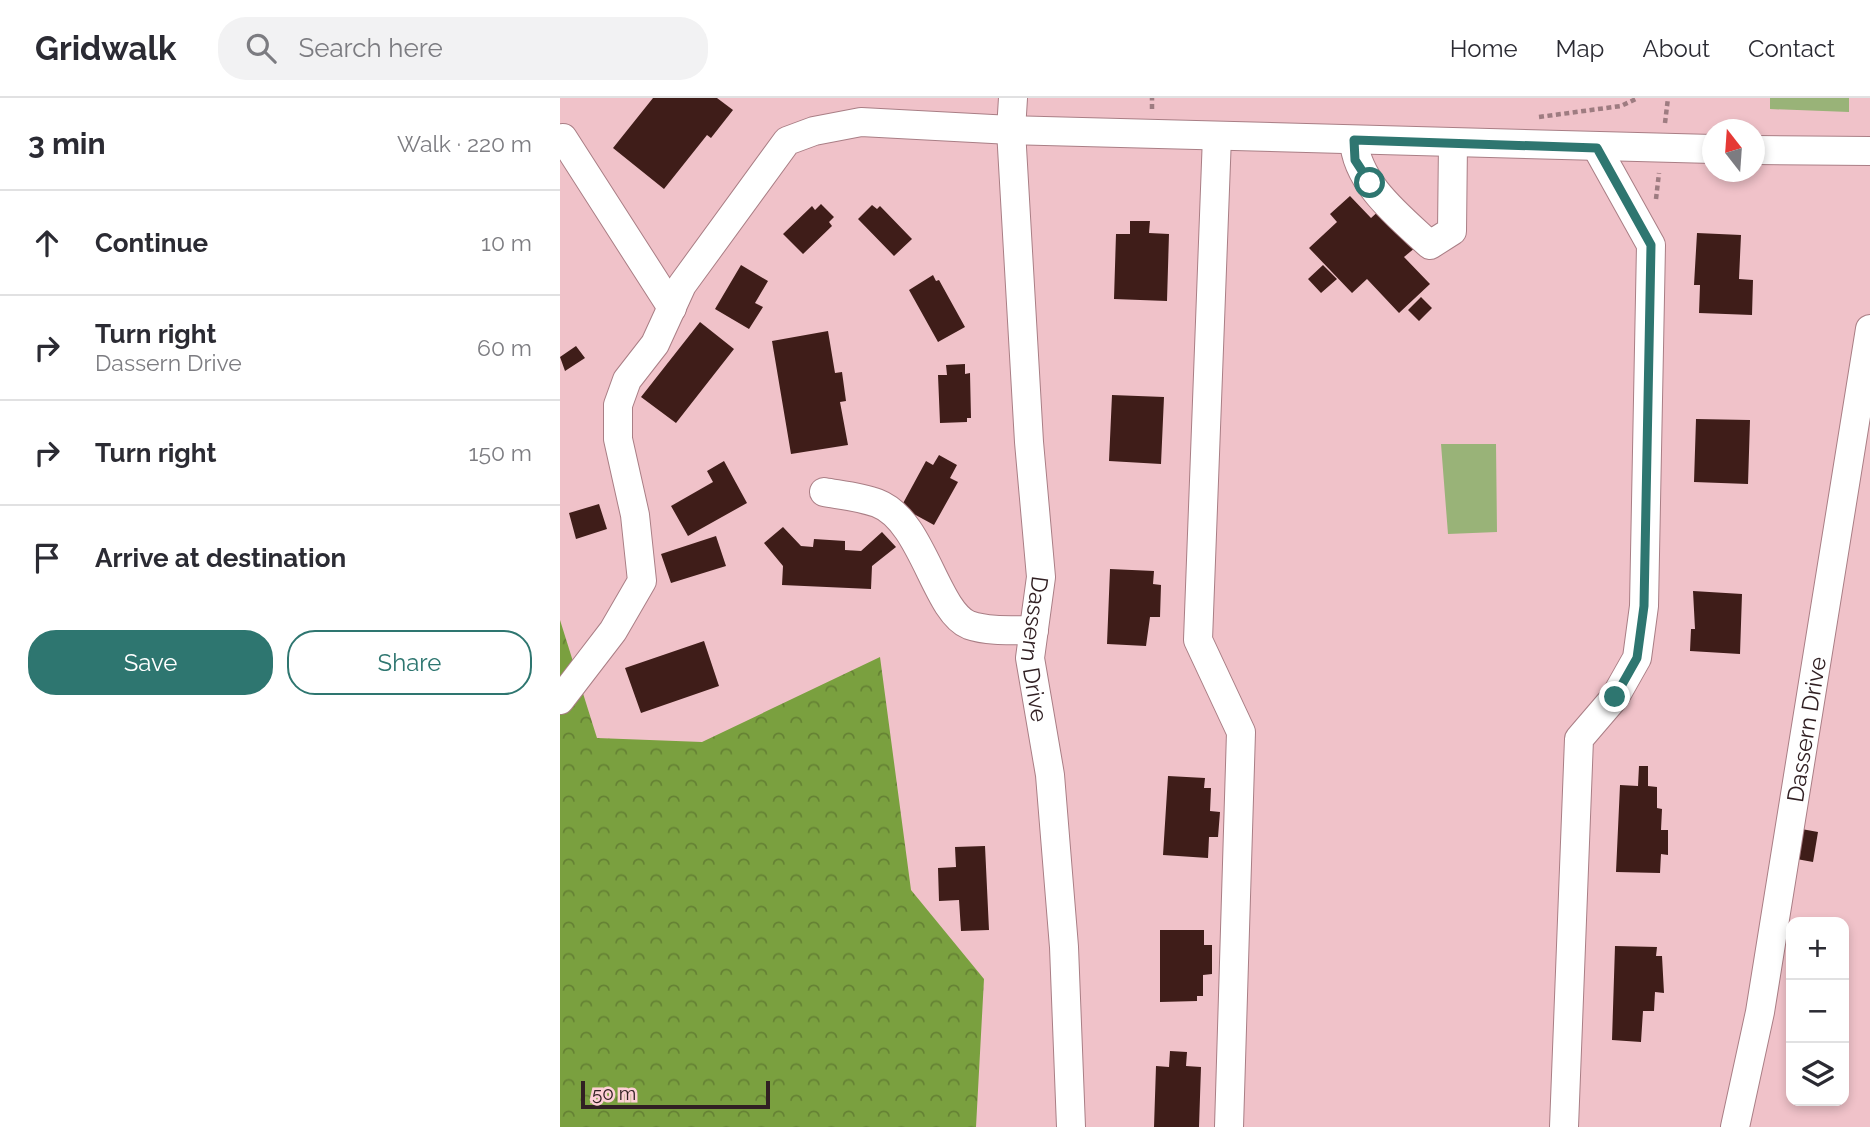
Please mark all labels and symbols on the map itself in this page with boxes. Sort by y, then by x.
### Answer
north arrow [1702,119,1765,182]
route start [1354,167,1385,198]
street label: Dassern Drive [1016,575,1054,724]
street label: Dassern Drive [1781,655,1831,804]
route end [1599,681,1630,712]
scale bar [581,1078,770,1110]

